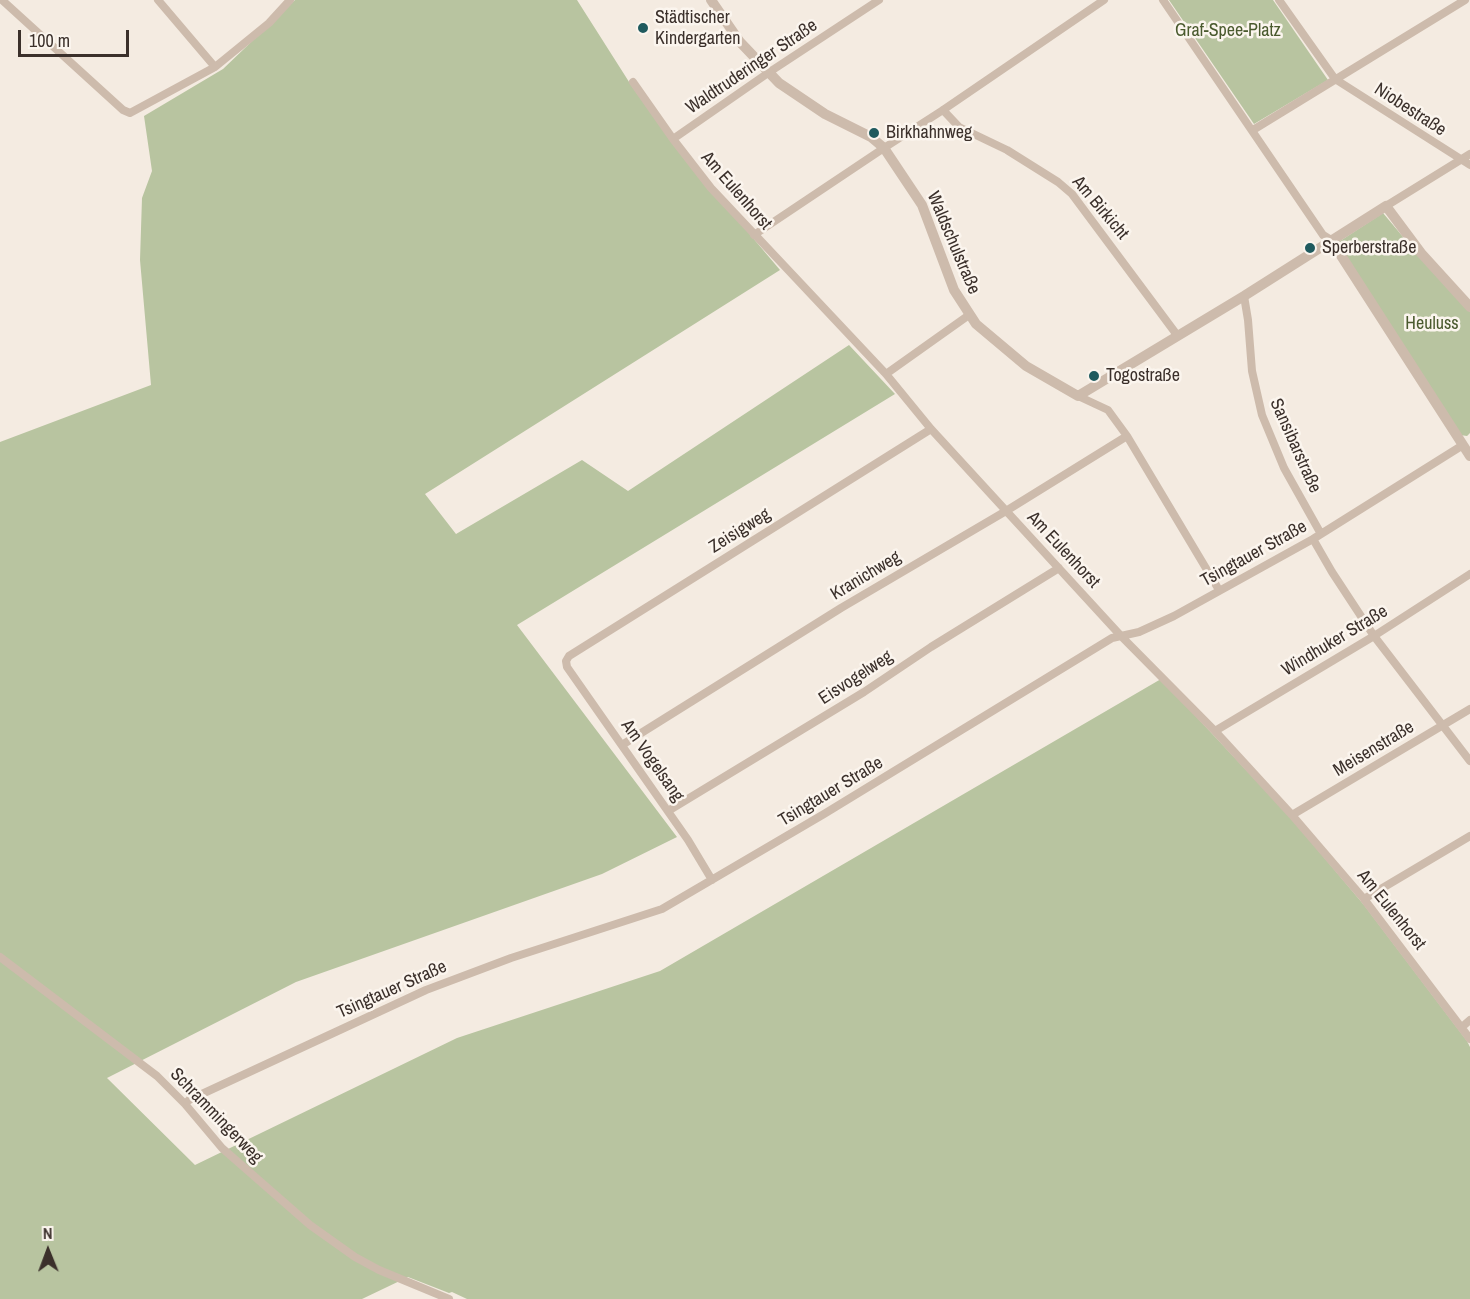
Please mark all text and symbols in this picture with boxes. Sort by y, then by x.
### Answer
place label: Städtischer Kindergarten [655,7,740,50]
street label: Waldtruderinger Straße [682,15,822,119]
scale bar [21,18,132,56]
park label: Graf-Spee-Platz [1175,20,1281,42]
marker: Städtischer Kindergarten [636,21,650,35]
text: 100 m [29,28,70,53]
street label: Niobestraße [1370,79,1450,141]
place label: Birkhahnweg [886,122,972,144]
marker: Birkhahnweg [867,126,881,140]
street label: Am Eulenhorst [696,147,776,235]
street label: Am Birkicht [1067,172,1133,244]
street label: Waldschulstraße [922,188,984,298]
place label: Sperberstraße [1322,237,1416,259]
marker: Sperberstraße [1303,241,1317,255]
park label: Heuluss [1405,313,1459,335]
place label: Togostraße [1106,365,1180,387]
marker: Togostraße [1087,369,1101,383]
street label: Sansibarstraße [1265,396,1325,496]
street label: Zeisigweg [705,504,775,558]
street label: Am Eulenhorst [1022,507,1104,593]
street label: Tsingtauer Straße [1197,516,1311,592]
street label: Kranichweg [827,547,905,605]
street label: Windhuker Straße [1278,601,1392,681]
street label: Eisvogelweg [815,646,897,710]
street label: Am Vogelsang [616,716,688,806]
street label: Meisenstraße [1330,717,1418,781]
street label: Tsingtauer Straße [775,752,887,832]
street label: Am Eulenhorst [1352,866,1430,954]
street label: Tsingtauer Straße [334,956,450,1024]
street label: Schrammingerweg [165,1064,267,1168]
north arrow [18,1221,78,1281]
text: N [43,1222,53,1244]

